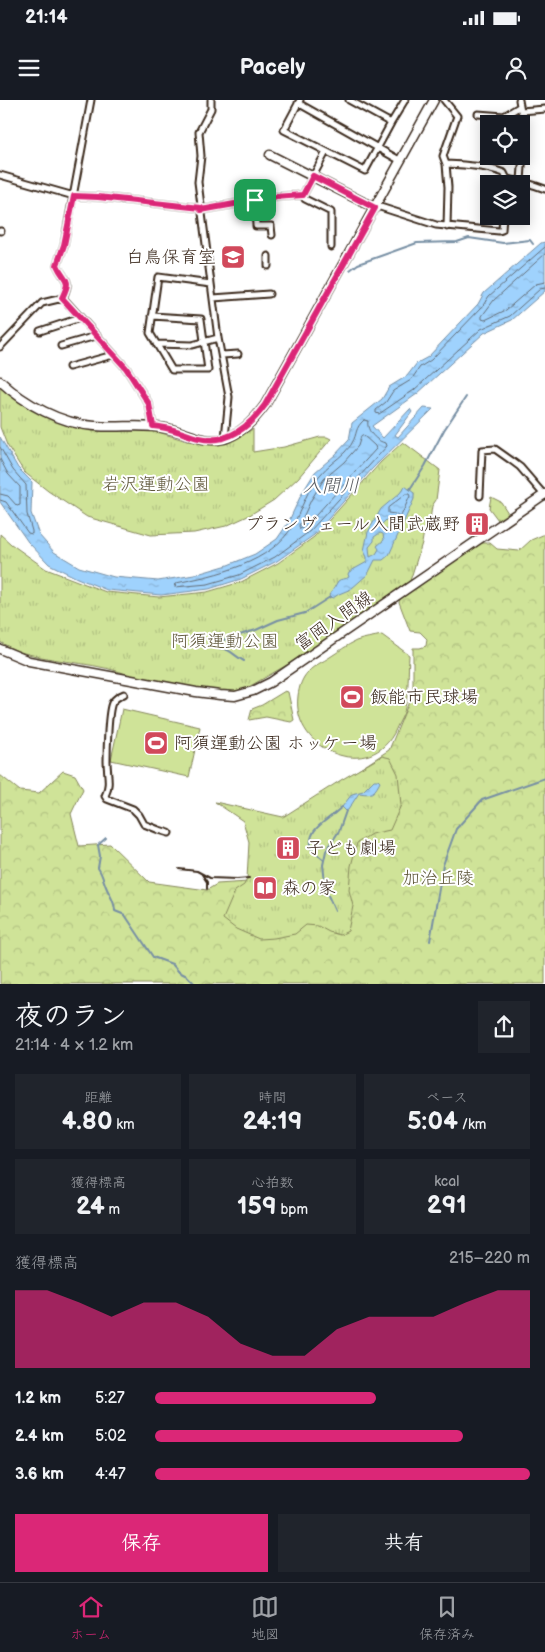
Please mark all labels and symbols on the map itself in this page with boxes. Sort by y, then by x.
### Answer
pin [234,179,276,221]
school or university icon: 白鳥保育室 [220,244,246,270]
place label: 白鳥保育室 [126,247,216,268]
park label: 岩沢運動公園 [102,474,210,495]
water label: 入間川 [302,475,360,498]
building icon: プランヴェール入間武蔵野 [464,511,490,537]
place label: プランヴェール入間武蔵野 [245,514,460,535]
street label: 富岡入間線 [291,587,377,655]
park label: 阿須運動公園 [171,631,279,652]
sports icon: 飯能市民球場 [339,684,365,710]
place label: 飯能市民球場 [370,687,478,708]
sports icon: 阿須運動公園 ホッケー場 [143,730,169,756]
place label: 阿須運動公園 ホッケー場 [174,733,377,754]
building icon: 子ども劇場 [275,835,301,861]
place label: 子ども劇場 [306,838,396,859]
park label: 加治丘陵 [402,868,474,889]
library icon: 森の家 [252,875,278,901]
place label: 森の家 [282,878,336,899]

